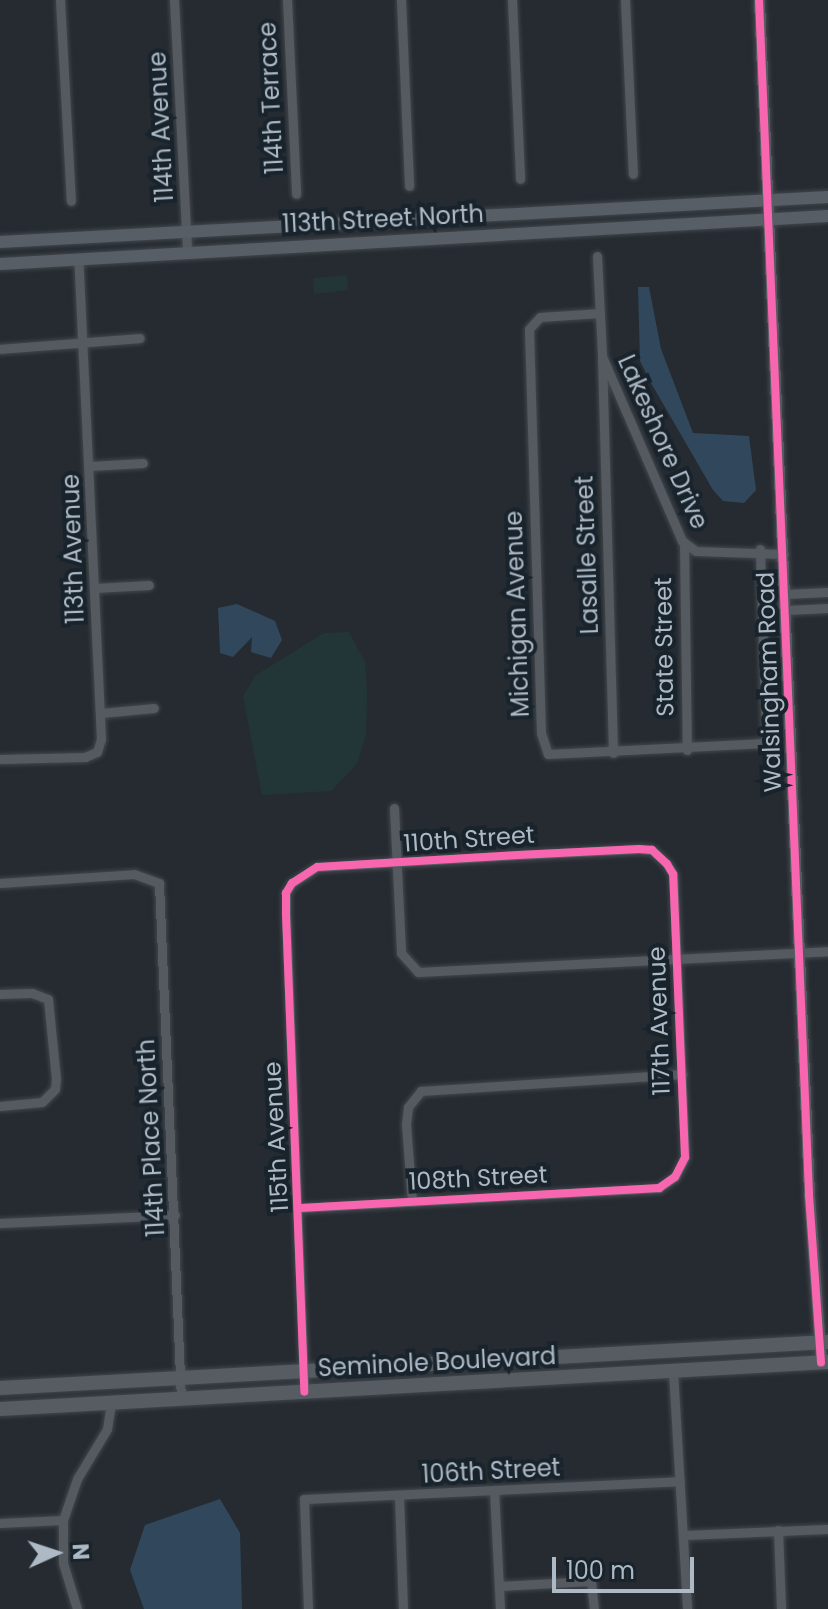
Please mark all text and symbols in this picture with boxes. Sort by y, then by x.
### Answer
street label: 114th Terrace [253,21,289,175]
street label: 114th Avenue [143,51,179,203]
street label: 113th Street North [281,199,485,239]
street label: Lakeshore Drive [612,351,714,533]
street label: 113th Avenue [56,473,90,625]
street label: Lasalle Street [570,475,604,635]
street label: Michigan Avenue [499,510,535,718]
street label: Walsingham Road [751,571,787,793]
street label: State Street [648,577,680,717]
street label: 110th Street [403,820,535,858]
street label: 117th Avenue [642,946,676,1096]
street label: 114th Place North [131,1038,171,1238]
street label: 115th Avenue [258,1061,294,1213]
street label: 108th Street [408,1160,548,1196]
street label: Seminole Boulevard [317,1341,557,1383]
street label: 106th Street [421,1453,561,1489]
north arrow [16,1513,96,1593]
scale bar [556,1541,698,1591]
text: N [65,1543,96,1561]
text: 100 m [566,1554,635,1587]

